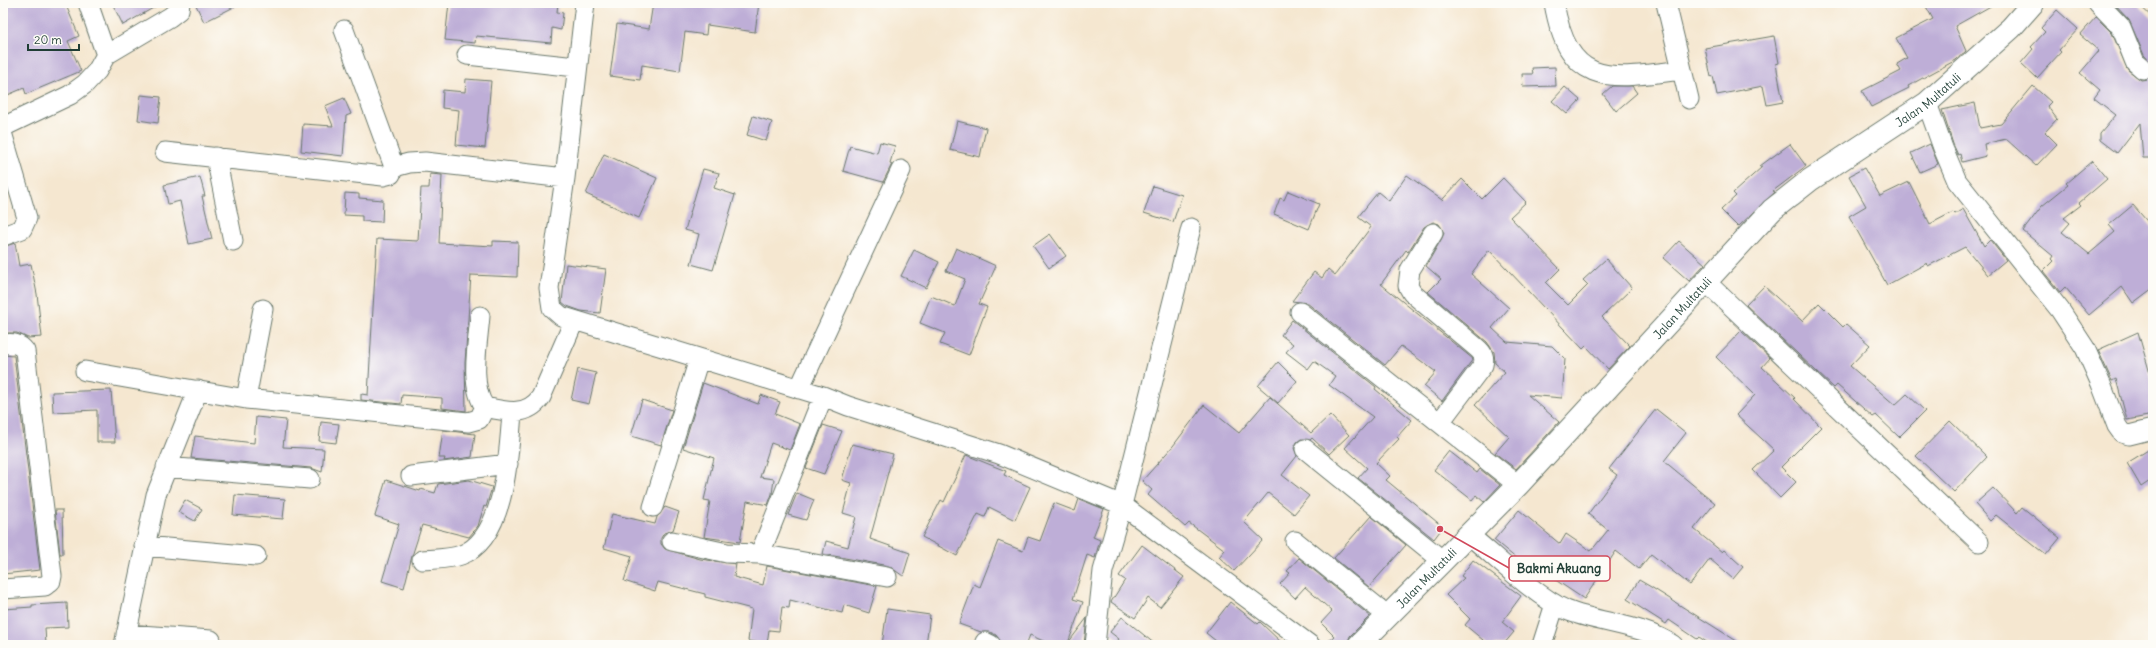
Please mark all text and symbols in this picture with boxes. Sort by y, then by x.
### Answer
scale bar [28,26,79,52]
text: 20 m [34,32,62,47]
street label: Jalan Multatuli [1892,69,1963,130]
street label: Jalan Multatuli [1649,274,1714,342]
street label: Jalan Multatuli [1393,544,1459,611]
callout: Bakmi Akuang [1509,556,1610,581]
text: Bakmi Akuang [1517,560,1601,577]

